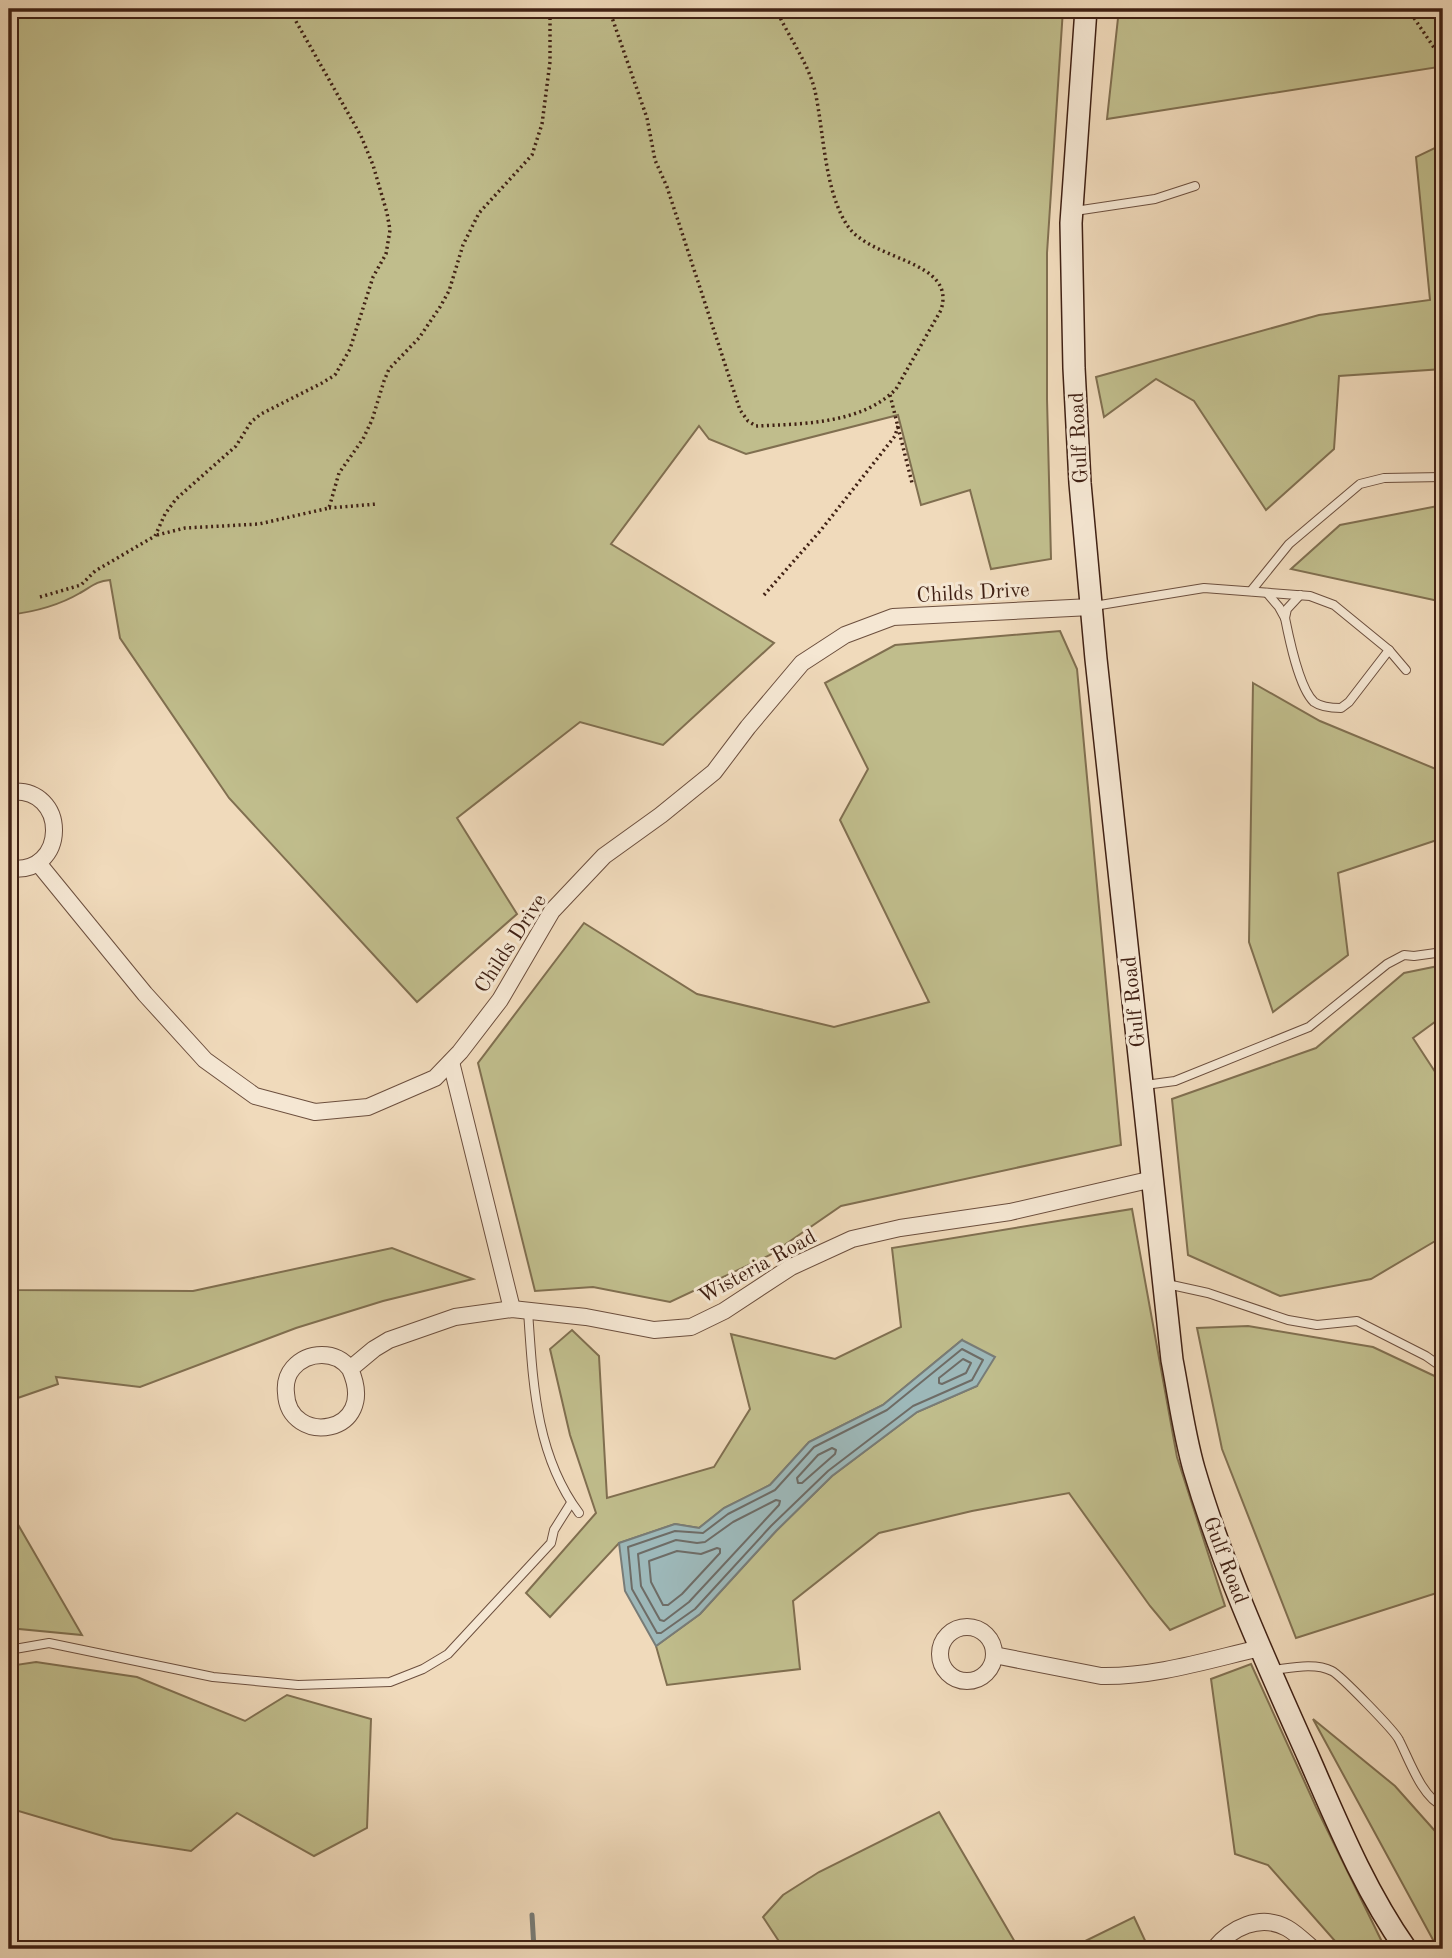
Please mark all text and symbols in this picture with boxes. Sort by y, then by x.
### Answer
street label: Gulf Road [1067,392,1092,484]
street label: Childs Drive [916,580,1030,607]
street label: Childs Drive [472,891,551,997]
street label: Gulf Road [1119,955,1150,1048]
street label: Wisteria Road [696,1226,820,1308]
street label: Gulf Road [1198,1514,1251,1607]

